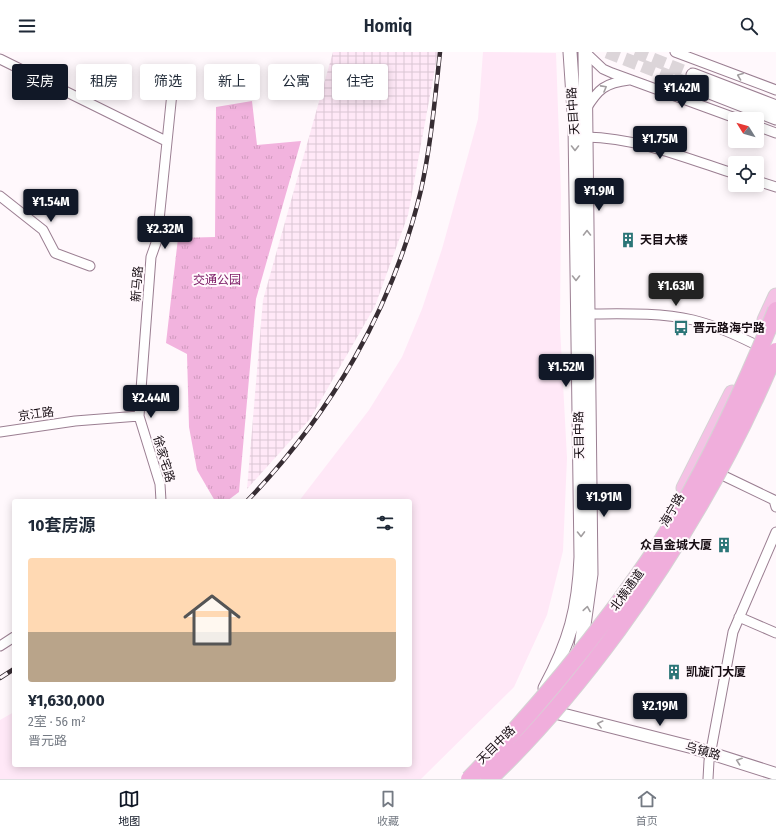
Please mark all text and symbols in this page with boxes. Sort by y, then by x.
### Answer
icon: menu [16,15,38,37]
text: Homiq [364,15,412,37]
icon: search [738,15,760,37]
chip: 买房 [12,64,68,100]
chip: 租房 [76,64,132,100]
chip: 筛选 [140,64,196,100]
chip: 新上 [204,64,260,100]
chip: 公寓 [268,64,324,100]
chip: 住宅 [332,64,388,100]
one-way arrow [736,73,743,81]
pin: ¥1.42M [649,75,715,109]
text: ¥1.42M [664,80,700,95]
one-way arrow [600,85,607,92]
street label: 天目中路 [564,87,582,135]
north arrow [728,112,764,148]
map controls [728,112,764,192]
pin: ¥1.75M [627,126,693,160]
text: ¥1.75M [642,131,678,146]
one-way arrow [571,145,579,151]
button: locate [728,156,764,192]
pin: ¥1.9M [571,178,627,212]
text: ¥1.9M [584,183,614,198]
pin: ¥1.54M [18,189,84,223]
text: ¥1.54M [32,194,70,209]
pin: ¥2.32M [132,216,198,250]
text: ¥2.32M [146,221,184,236]
one-way arrow [583,230,591,236]
building icon: 天目大楼 [619,231,637,249]
place label: 天目大楼 [640,233,688,247]
street label: 新马路 [129,266,145,302]
park label: 交通公园 [193,273,241,287]
pin: ¥1.63M [643,273,709,307]
one-way arrow [572,275,580,281]
text: ¥1.63M [658,278,694,293]
bus stop icon: 晋元路海宁路 [672,319,690,337]
place label: 晋元路海宁路 [693,321,765,335]
pin: ¥1.52M [533,354,599,388]
text: ¥1.52M [548,359,584,374]
pin: ¥2.44M [118,385,184,419]
text: ¥2.44M [132,390,170,405]
street label: 京江路 [17,405,55,423]
street label: 天目中路 [572,411,586,459]
street label: 徐家宅路 [151,434,177,484]
pin: ¥1.91M [571,484,637,518]
text: ¥1.91M [586,489,622,504]
street label: 海宁路 [657,491,687,529]
icon: filters [374,512,396,534]
text: 10套房源 [28,515,95,536]
one-way arrow [577,531,585,537]
building icon: 众昌金城大厦 [715,536,733,554]
place label: 众昌金城大厦 [640,538,712,552]
street label: 北横通道 [607,566,647,614]
icon: home [176,584,248,656]
one-way arrow [582,606,591,612]
building icon: 凯旋门大厦 [665,663,683,681]
place label: 凯旋门大厦 [686,665,746,679]
text: ¥1,630,000 [28,690,105,711]
pin: ¥2.19M [627,693,693,727]
text: ¥2.19M [642,698,678,713]
text: 2室 · 56 m² [28,714,86,729]
one-way arrow [597,720,604,729]
street label: 天目中路 [474,723,518,767]
text: 晋元路 [28,733,67,748]
street label: 乌镇路 [684,739,722,763]
one-way arrow [736,758,743,766]
tab: 地图 [118,788,140,828]
tab: 收藏 [377,788,399,828]
tab: 首页 [636,788,658,828]

